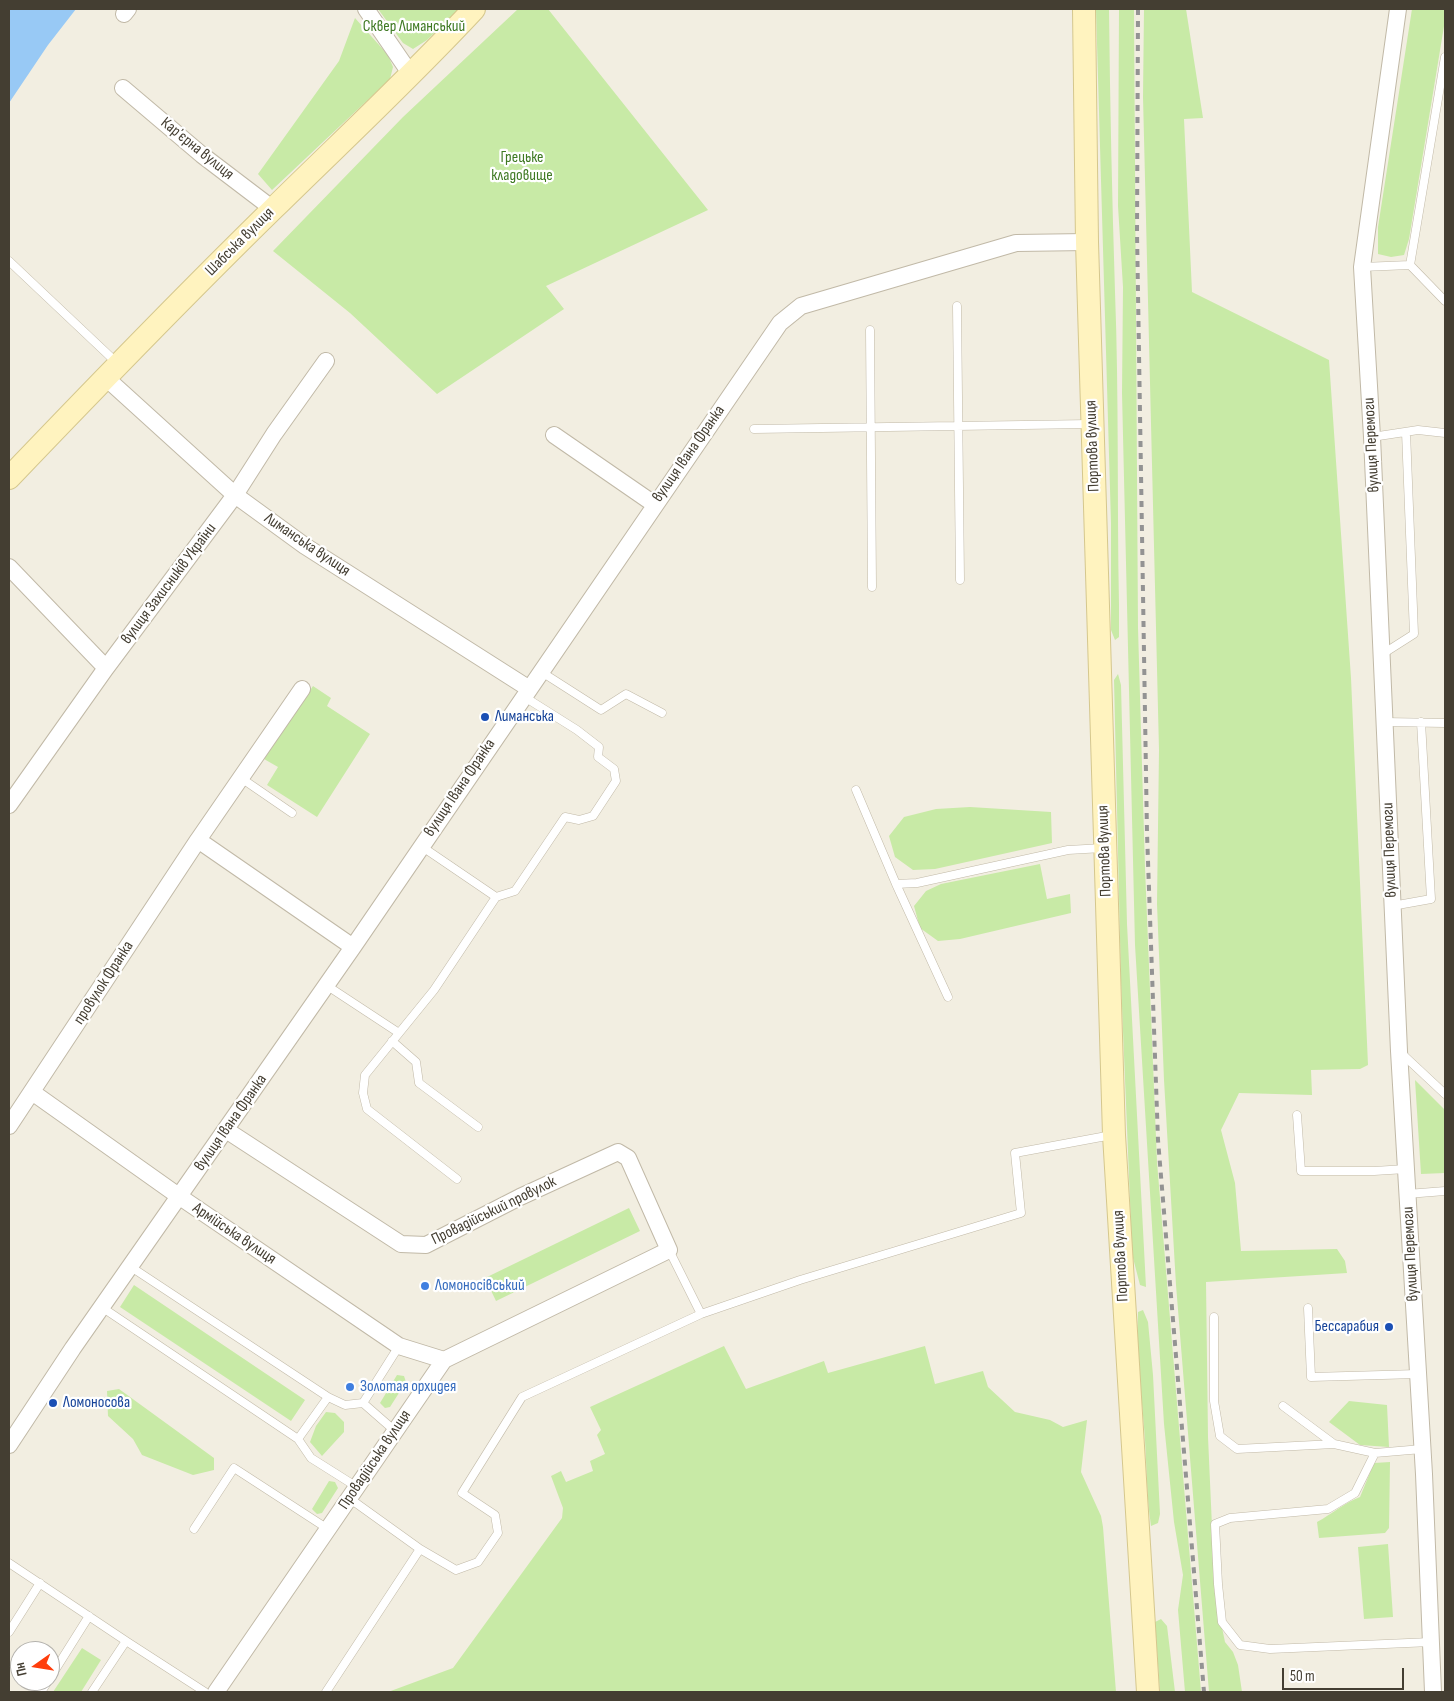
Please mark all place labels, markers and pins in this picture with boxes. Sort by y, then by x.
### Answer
place label: Лиманська [495,707,554,727]
marker: Лиманська [479,711,491,723]
place label: Ломоносівський [435,1276,525,1296]
marker: Ломоносівський [419,1280,431,1292]
place label: Бессарабия [1314,1317,1379,1337]
marker: Бессарабия [1383,1321,1395,1333]
place label: Золотая орхидея [360,1377,456,1397]
marker: Золотая орхидея [344,1381,356,1393]
place label: Ломоносова [63,1393,130,1413]
marker: Ломоносова [47,1397,59,1409]

